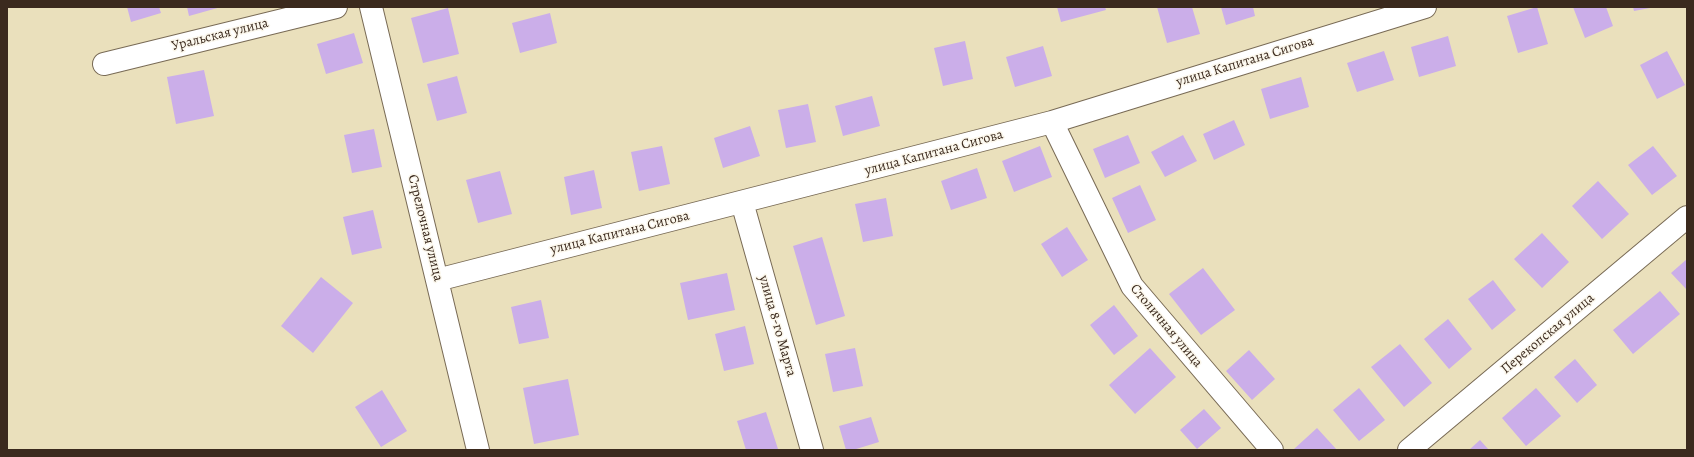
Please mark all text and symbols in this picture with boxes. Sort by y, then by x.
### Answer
street label: Уральская улица [170,15,270,55]
street label: улица Капитана Сигова [1174,33,1316,91]
street label: улица Капитана Сигова [863,126,1005,180]
street label: Стрелочная улица [404,173,446,283]
street label: улица Капитана Сигова [549,208,691,258]
street label: улица 8-го Марта [755,273,799,379]
street label: Столичная улица [1126,281,1206,371]
street label: Перекопская улица [1498,290,1598,378]

